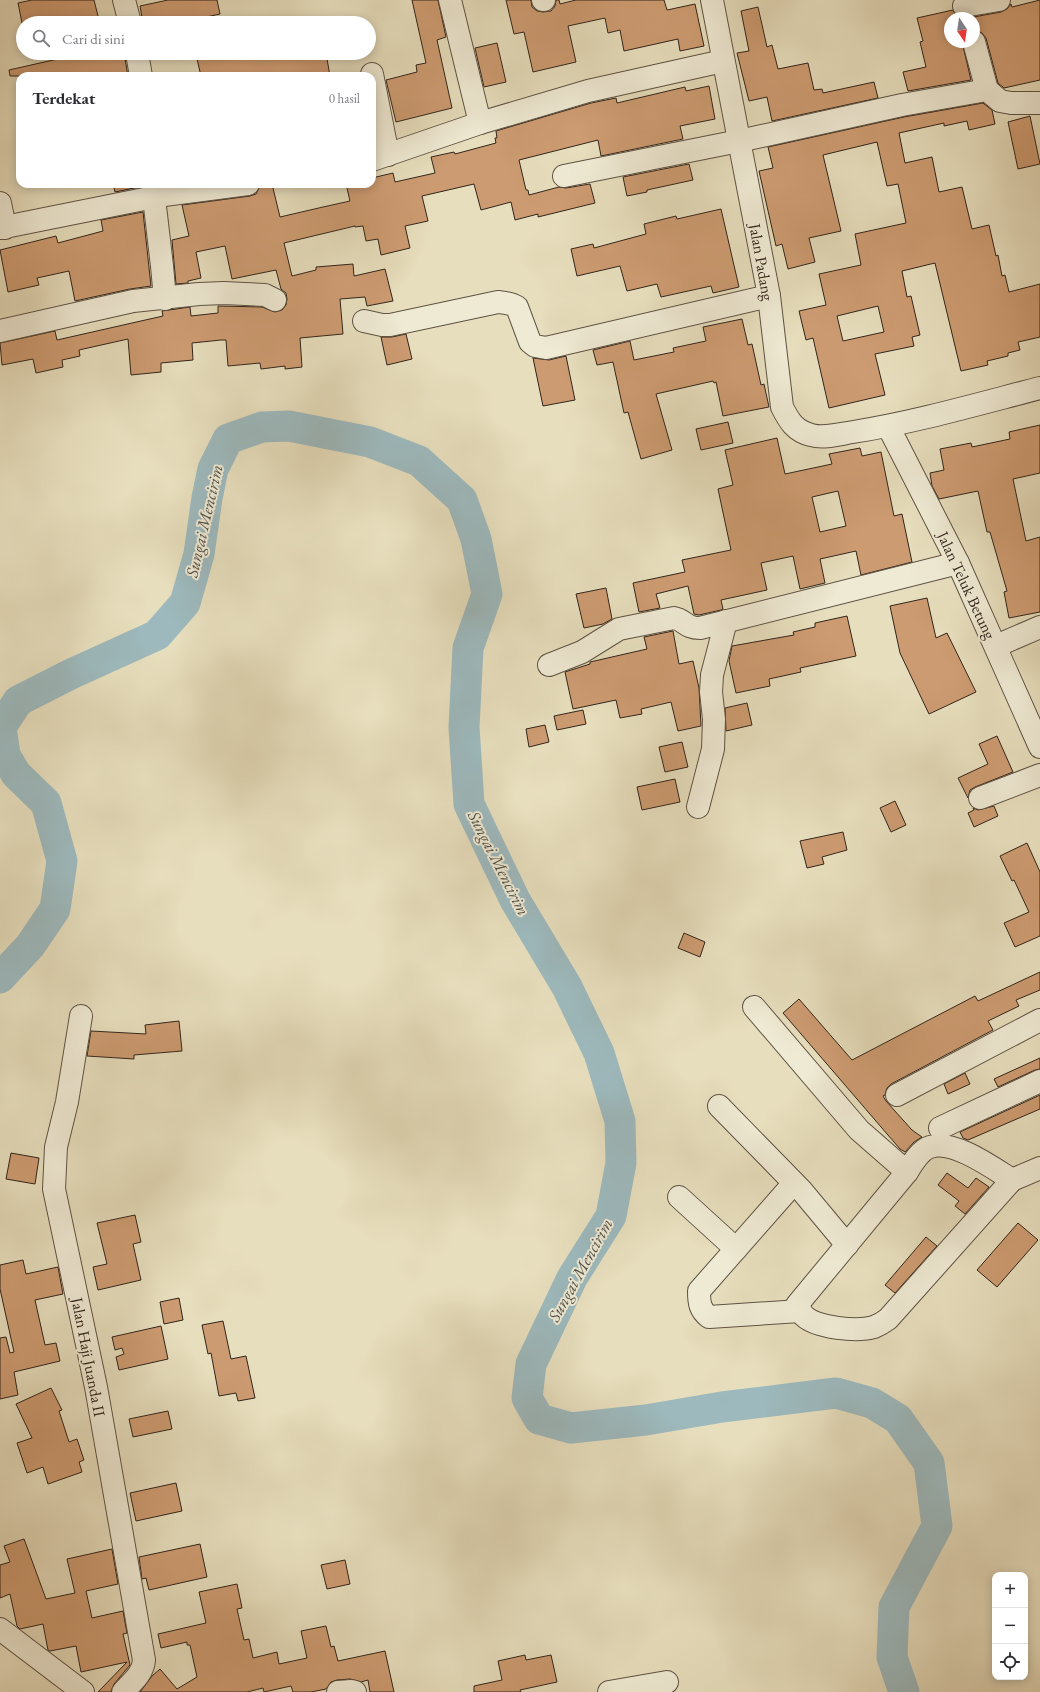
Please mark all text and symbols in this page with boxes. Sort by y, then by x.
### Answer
north arrow [944,12,980,48]
search box [16,16,376,60]
icon: search [30,27,52,49]
text: Cari di sini [62,29,125,48]
text: Terdekat [32,87,95,109]
text: 0 hasil [329,90,360,107]
street label: Jalan Padang [744,220,779,303]
water label: Sungai Mencirim [180,463,228,580]
street label: Jalan Teluk Betung [932,526,1001,643]
water label: Sungai Mencirim [463,806,535,919]
water label: Sungai Mencirim [542,1215,617,1326]
street label: Jalan Haji Juanda II [66,1294,110,1419]
map controls [992,1572,1028,1680]
button: + [992,1572,1028,1608]
button: − [992,1608,1028,1644]
button: locate [992,1644,1028,1680]

